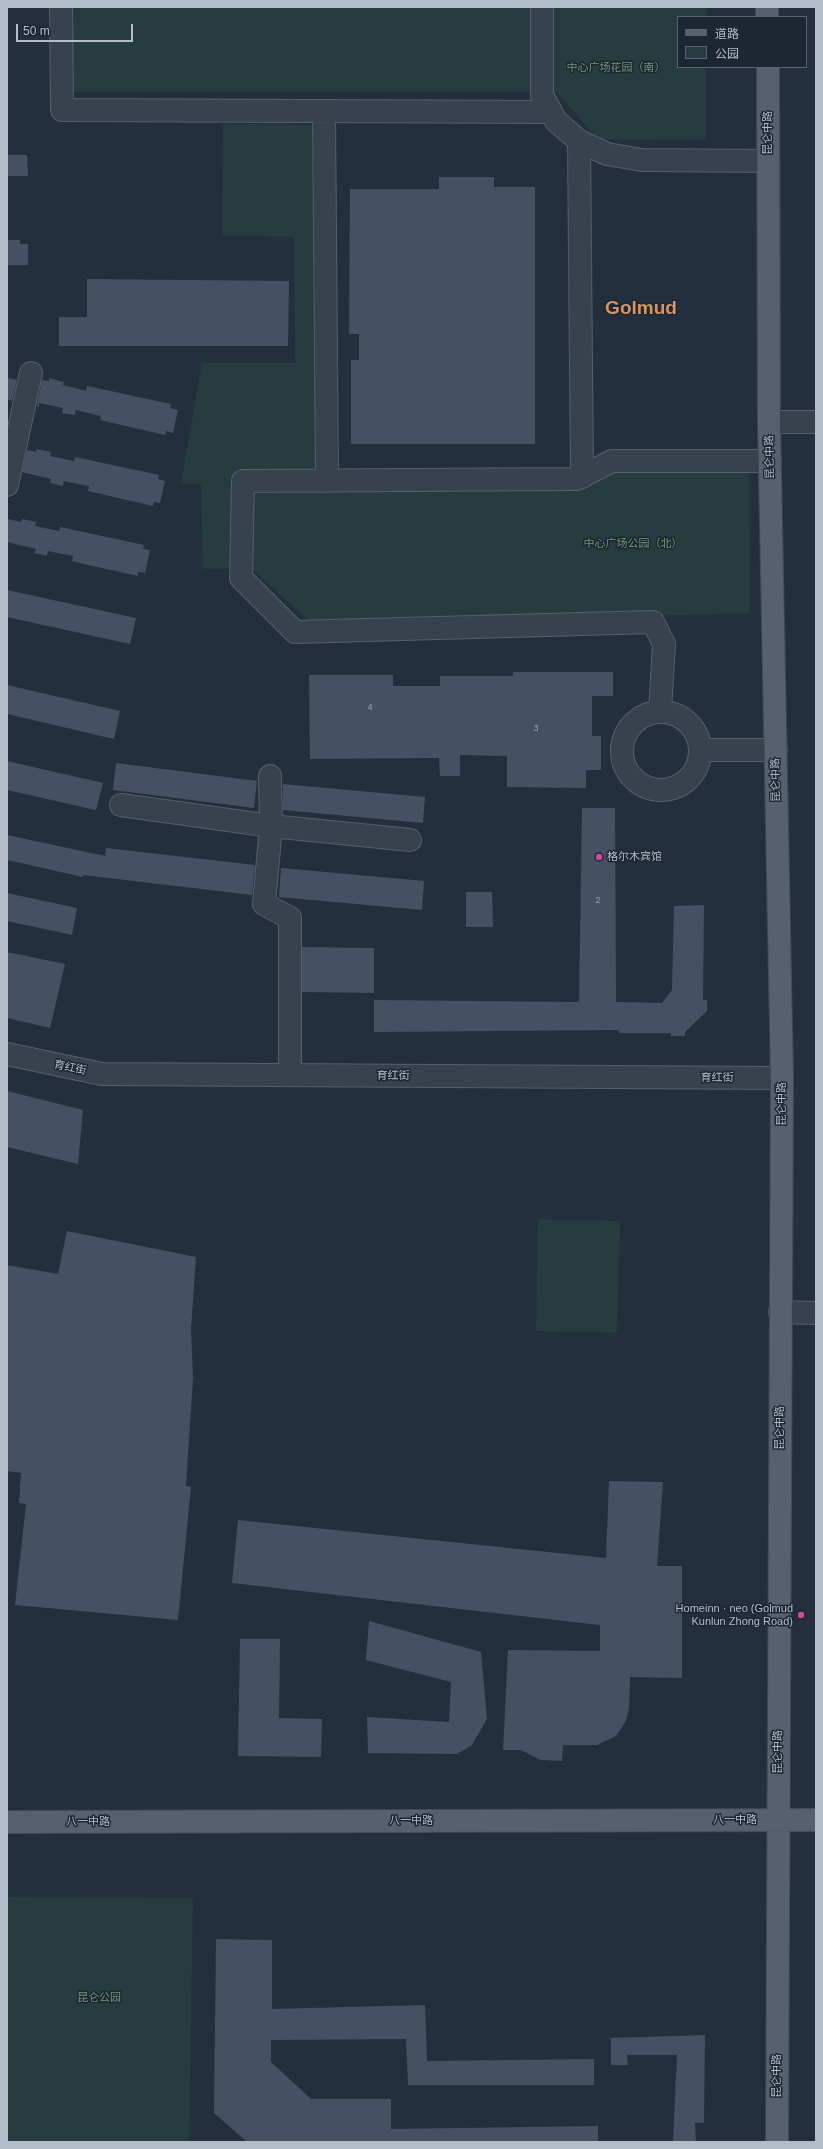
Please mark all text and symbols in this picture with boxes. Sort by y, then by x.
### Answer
scale bar [18,16,135,42]
legend [677,16,807,68]
text: 50 m [23,24,50,38]
text: 道路 [715,27,739,41]
text: 公园 [715,47,739,61]
park label: 中心广场花园（南） [567,61,665,75]
street label: 昆仑中路 [761,111,775,155]
district label: Golmud [605,298,677,320]
street label: 昆仑中路 [763,435,777,479]
park label: 中心广场公园（北） [584,537,682,551]
house number: 4 [367,703,373,713]
house number: 3 [533,724,539,734]
street label: 昆仑中路 [769,758,783,802]
place label: 格尔木宾馆 [607,850,662,864]
marker: 格尔木宾馆 [594,852,604,862]
house number: 2 [595,896,601,906]
street label: 育红街 [52,1058,88,1078]
street label: 育红街 [377,1069,409,1083]
street label: 育红街 [701,1071,733,1085]
street label: 昆仑中路 [775,1082,789,1126]
street label: 昆仑中路 [773,1406,787,1450]
place label: Homeinn · neo (Golmud Kunlun Zhong Road) [676,1602,793,1628]
marker: Homeinn · neo (Golmud Kunlun Zhong Road) [796,1610,806,1620]
street label: 昆仑中路 [771,1730,785,1774]
street label: 八一中路 [713,1813,757,1827]
street label: 八一中路 [389,1814,433,1828]
street label: 八一中路 [66,1815,110,1829]
park label: 昆仑公园 [77,1991,121,2005]
street label: 昆仑中路 [770,2054,784,2098]

